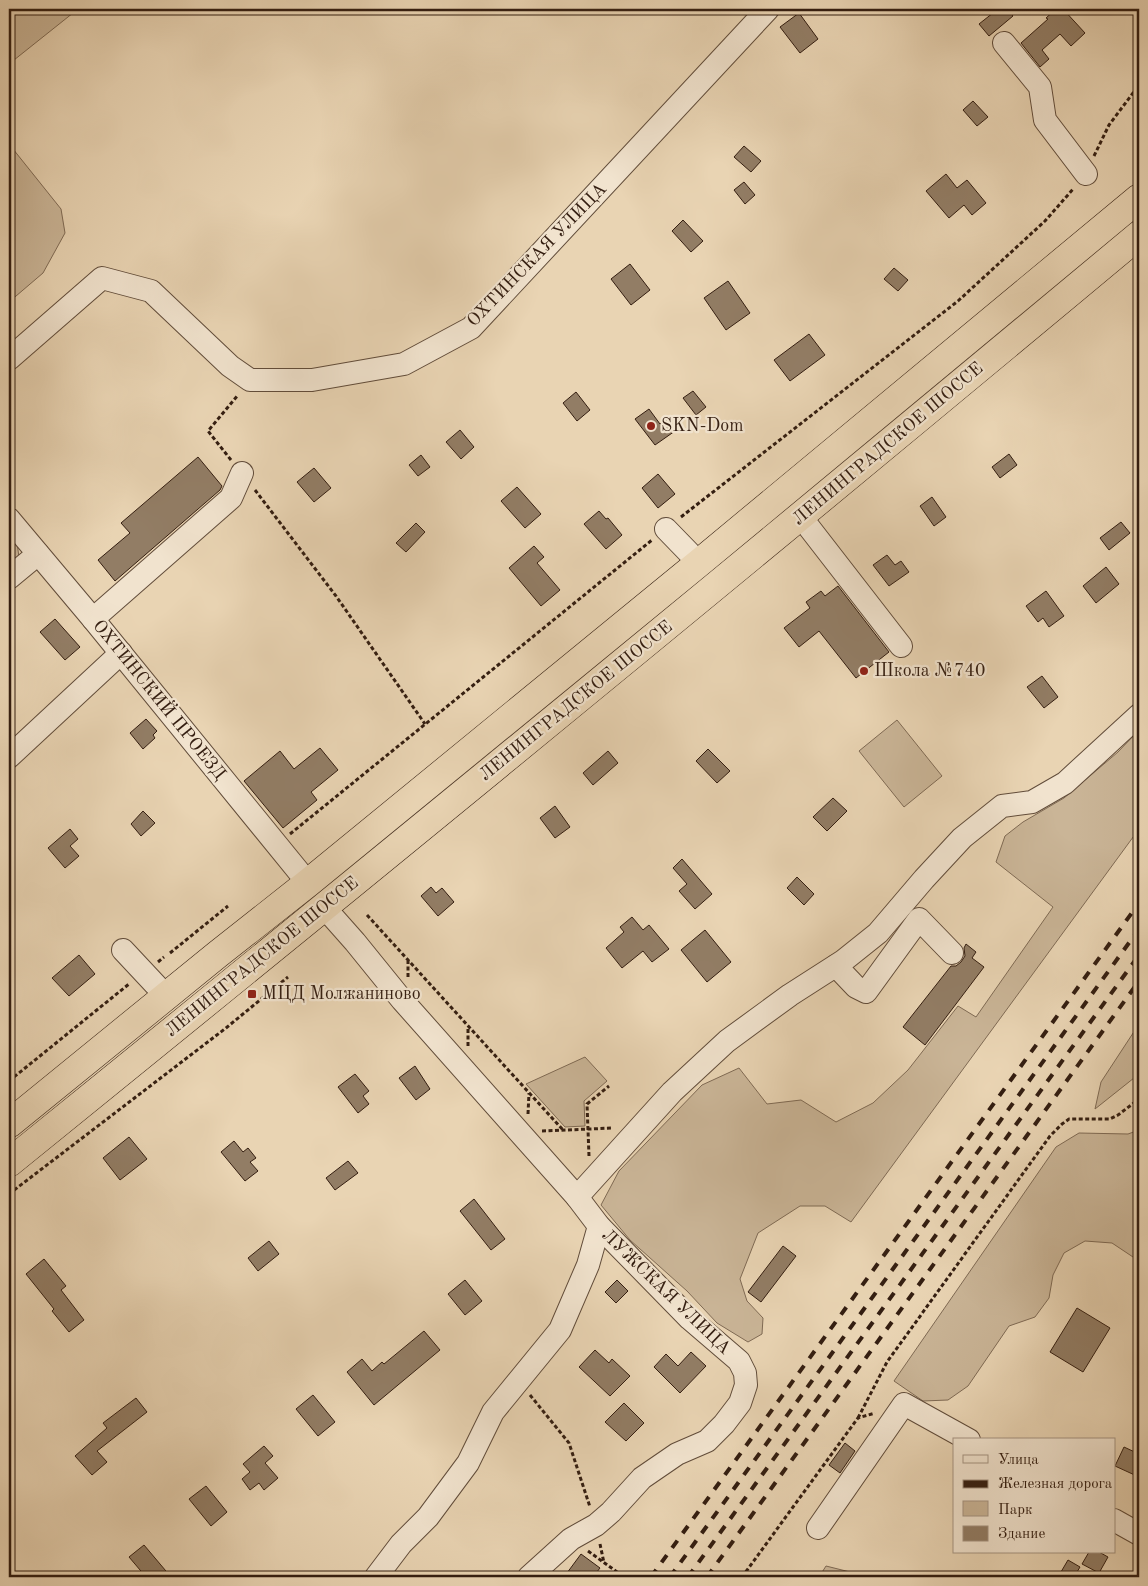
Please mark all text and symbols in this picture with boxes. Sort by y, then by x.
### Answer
street label: ОХТИНСКАЯ УЛИЦА [464,180,610,330]
street label: ЛЕНИНГРАДСКОЕ ШОССЕ [789,359,987,529]
place label: SKN-Dom [661,417,744,435]
marker: SKN-Dom [645,420,657,432]
street label: ОХТИНСКИЙ ПРОЕЗД [89,614,232,783]
street label: ЛЕНИНГРАДСКОЕ ШОССЕ [476,618,676,784]
place label: Школа №740 [874,662,985,680]
marker: Школа №740 [858,665,870,677]
street label: ЛЕНИНГРАДСКОЕ ШОССЕ [162,874,362,1040]
place label: МЦД Молжаниново [262,985,421,1003]
marker: МЦД Молжаниново [246,988,258,1000]
street label: ЛУЖСКАЯ УЛИЦА [598,1226,734,1358]
legend [953,1438,1116,1554]
text: Улица [998,1453,1039,1468]
text: Железная дорога [998,1477,1113,1492]
text: Парк [998,1503,1033,1518]
text: Здание [998,1527,1045,1542]

